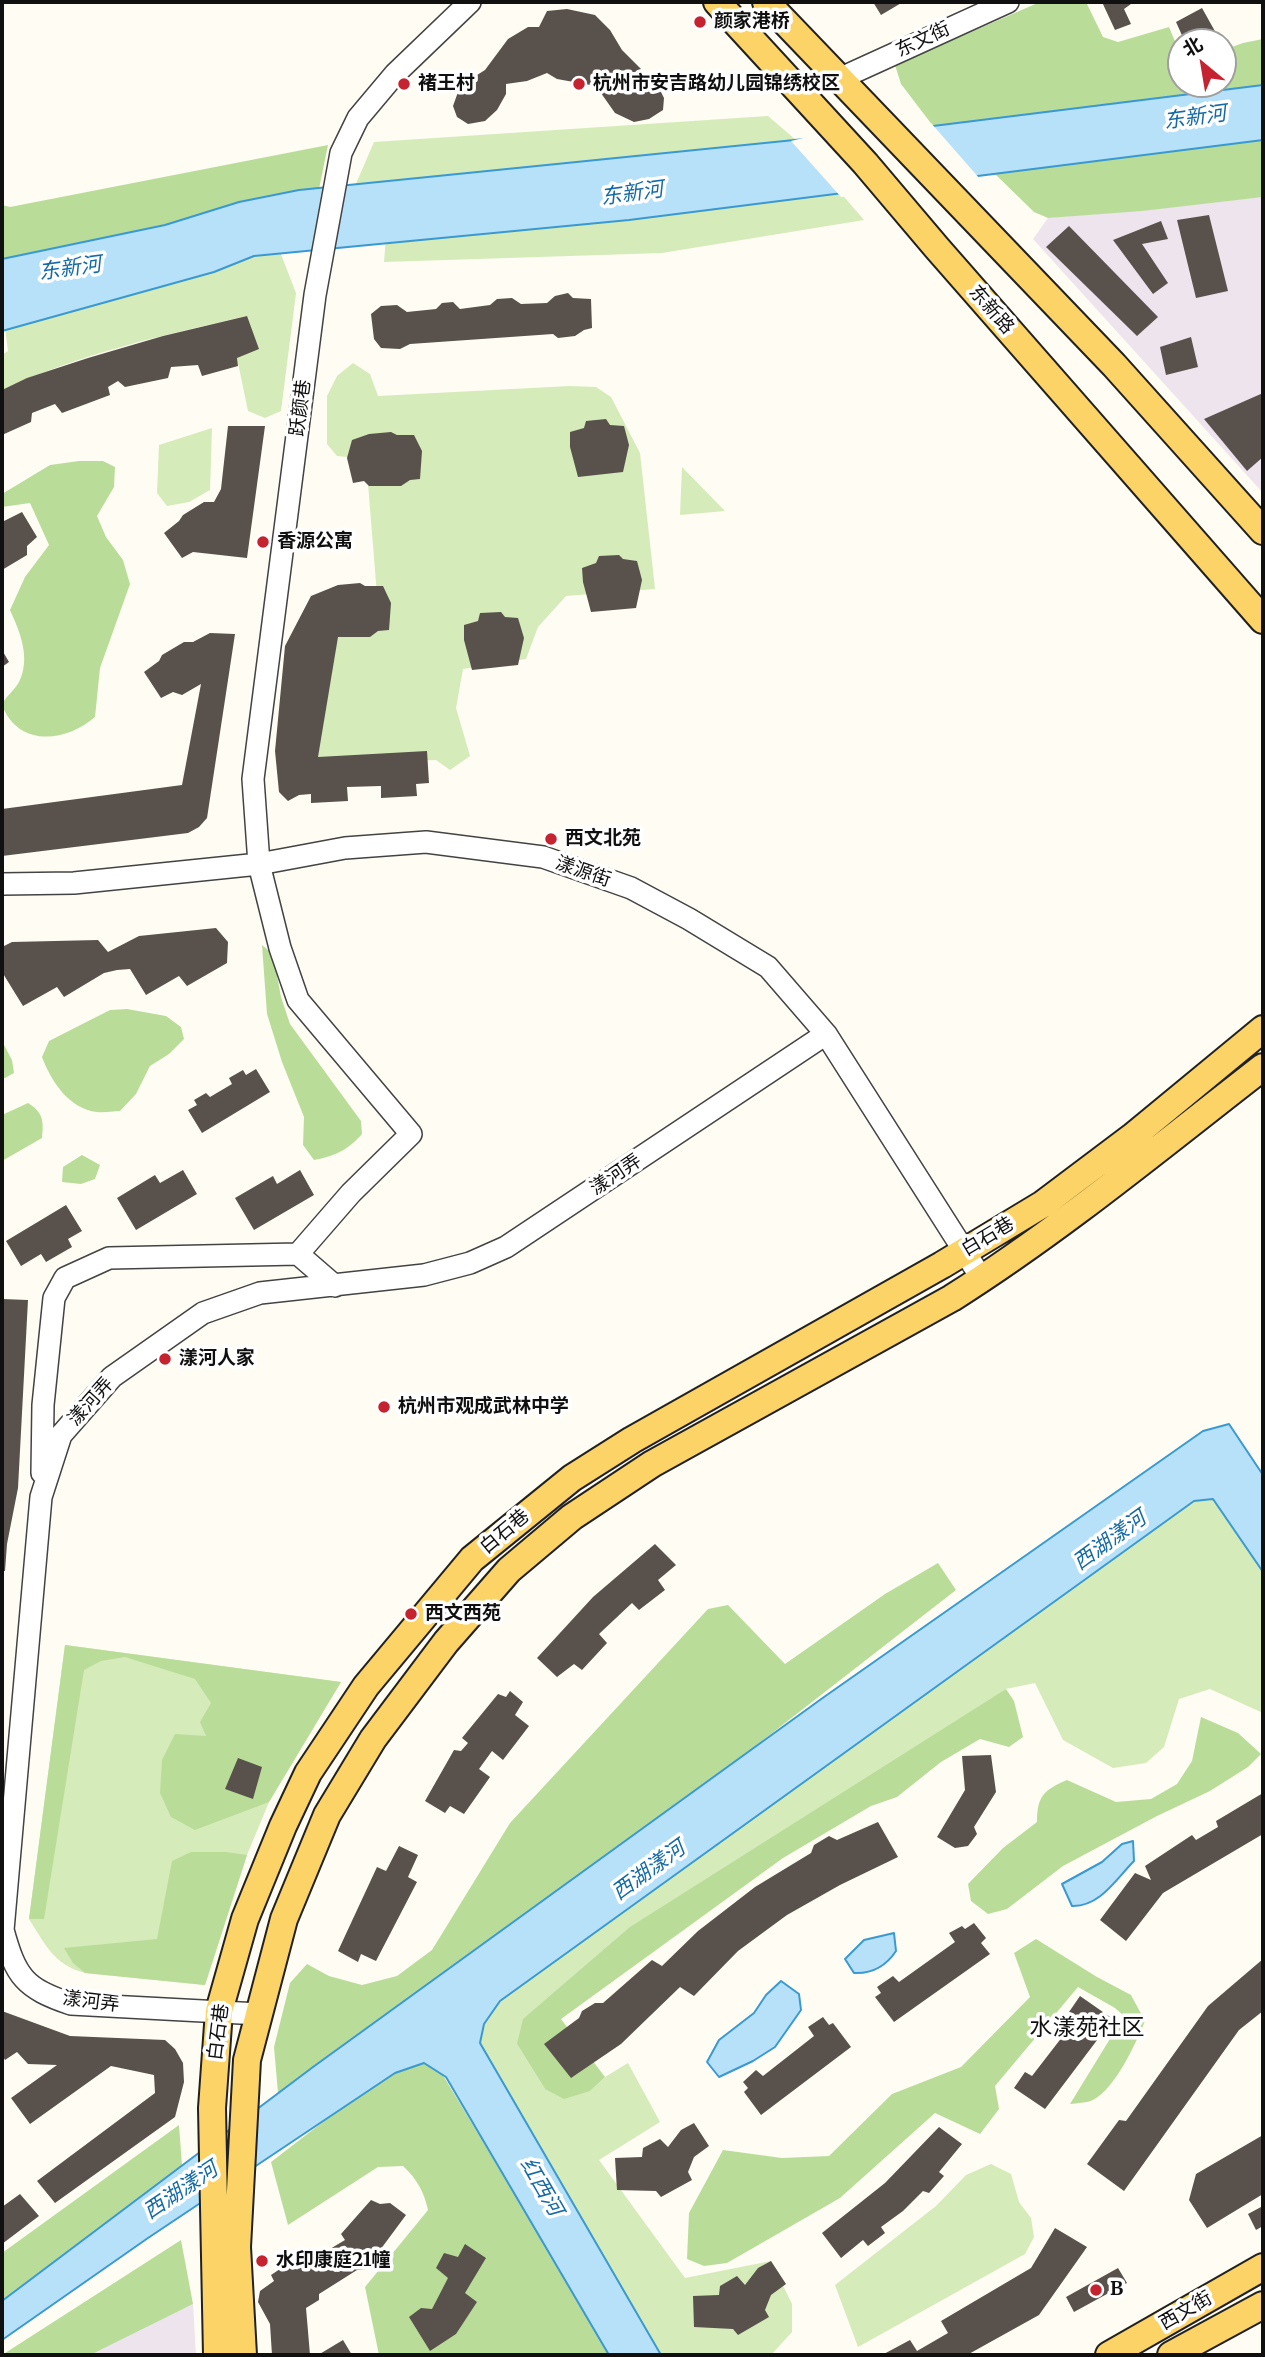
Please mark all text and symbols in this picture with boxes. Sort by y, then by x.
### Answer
place label: 颜家港桥 [714,11,790,33]
marker: 颜家港桥 [692,14,708,30]
street label: 东文街 [892,18,954,62]
north arrow [1167,28,1237,98]
text: 北 [1178,31,1207,62]
place label: 褚王村 [418,73,475,95]
place label: 杭州市安吉路幼儿园锦绣校区 [593,73,840,95]
marker: 褚王村 [396,76,412,92]
marker: 杭州市安吉路幼儿园锦绣校区 [571,76,587,92]
water label: 东新河 [1162,101,1228,135]
water label: 东新河 [599,177,665,211]
water label: 东新河 [37,252,103,286]
street label: 东新路 [964,281,1018,339]
street label: 跃颜巷 [286,378,316,438]
place label: 香源公寓 [277,531,353,553]
marker: 香源公寓 [255,534,271,550]
place label: 西文北苑 [565,828,641,850]
marker: 西文北苑 [543,831,559,847]
street label: 漾源街 [552,852,614,892]
street label: 漾河弄 [586,1150,646,1200]
street label: 白石巷 [958,1213,1018,1261]
place label: 漾河人家 [179,1348,255,1370]
marker: 漾河人家 [157,1351,173,1367]
street label: 漾河弄 [63,1373,119,1431]
place label: 杭州市观成武林中学 [398,1396,569,1418]
marker: 杭州市观成武林中学 [376,1399,392,1415]
street label: 白石巷 [476,1505,534,1559]
water label: 西湖漾河 [1069,1506,1151,1576]
place label: 西文西苑 [425,1603,501,1625]
marker: 西文西苑 [403,1606,419,1622]
water label: 西湖漾河 [608,1836,690,1906]
street label: 漾河弄 [61,1987,121,2017]
street label: 白石巷 [204,2002,234,2062]
district label: 水漾苑社区 [1030,2014,1144,2042]
water label: 红西河 [514,2153,568,2221]
water label: 西湖漾河 [139,2157,223,2225]
place label: 水印康庭21幢 [276,2250,390,2272]
marker: 水印康庭21幢 [254,2253,270,2269]
place label: B [1110,2279,1123,2301]
marker: B [1088,2282,1104,2298]
street label: 西文街 [1156,2287,1216,2335]

